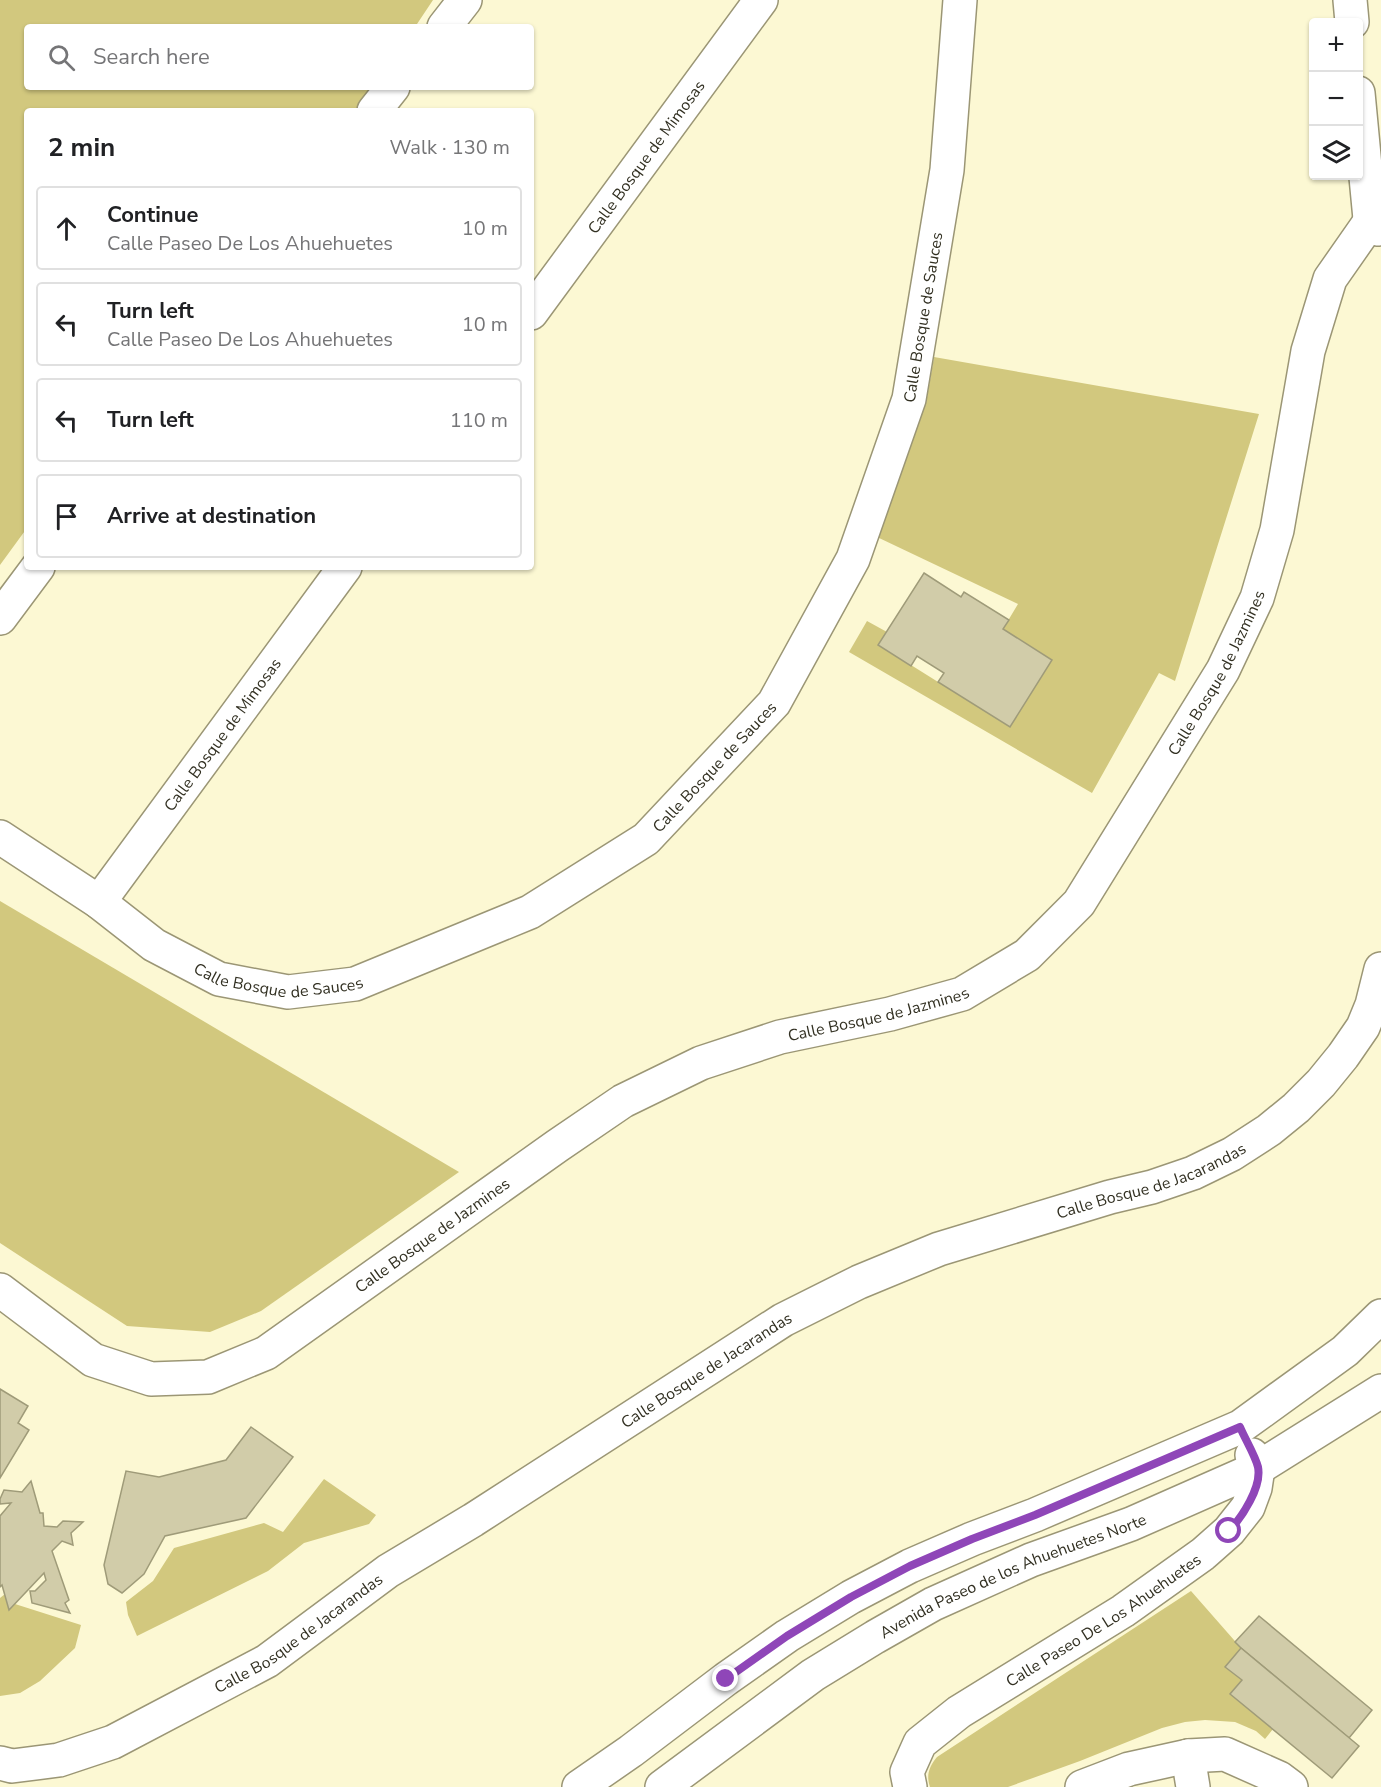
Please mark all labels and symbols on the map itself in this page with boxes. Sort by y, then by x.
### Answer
street label: Calle Bosque de Mimosas [583,76,710,238]
street label: Calle Bosque de Sauces [899,231,949,404]
street label: Calle Bosque de Jazmines [1163,588,1271,760]
street label: Calle Bosque de Mimosas [159,654,287,816]
street label: Calle Bosque de Sauces [648,697,782,838]
street label: Calle Bosque de Sauces [190,958,367,1004]
street label: Calle Bosque de Jazmines [786,982,974,1047]
street label: Calle Bosque de Jacarandas [1054,1138,1250,1225]
street label: Calle Bosque de Jazmines [351,1173,514,1298]
street label: Calle Bosque de Jacarandas [617,1307,796,1434]
street label: Avenida Paseo de los Ahuehuetes Norte [876,1509,1150,1644]
route start [1215,1517,1241,1543]
street label: Calle Paseo De Los Ahuehuetes [1002,1549,1206,1693]
street label: Calle Bosque de Jacarandas [211,1569,387,1699]
route end [712,1665,738,1691]

